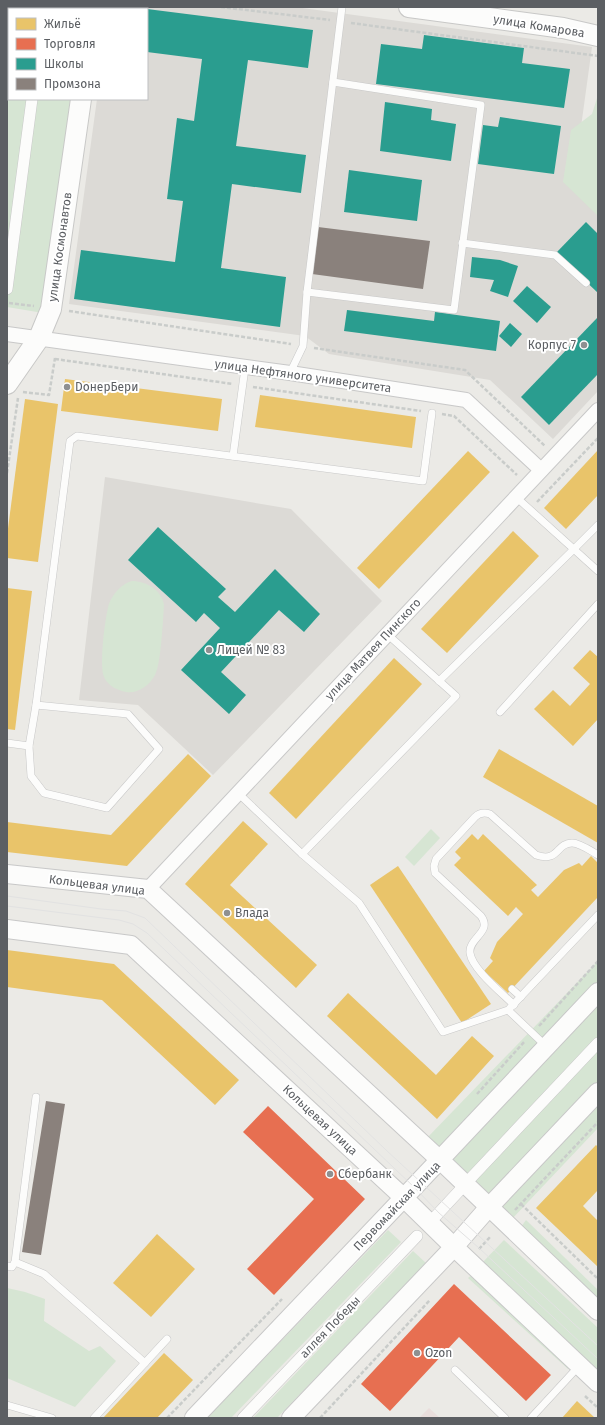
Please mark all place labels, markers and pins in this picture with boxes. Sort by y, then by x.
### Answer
place label: Корпус 7 [528,338,576,352]
marker: Корпус 7 [579,340,589,350]
place label: DонерБери [75,380,138,394]
marker: DонерБери [62,382,72,392]
place label: Лицей № 83 [217,643,285,657]
marker: Лицей № 83 [204,645,214,655]
place label: Влада [235,906,269,920]
marker: Влада [222,908,232,918]
place label: Сбербанк [338,1167,393,1181]
marker: Сбербанк [325,1169,335,1179]
place label: Ozon [425,1346,452,1360]
marker: Ozon [412,1348,422,1358]

